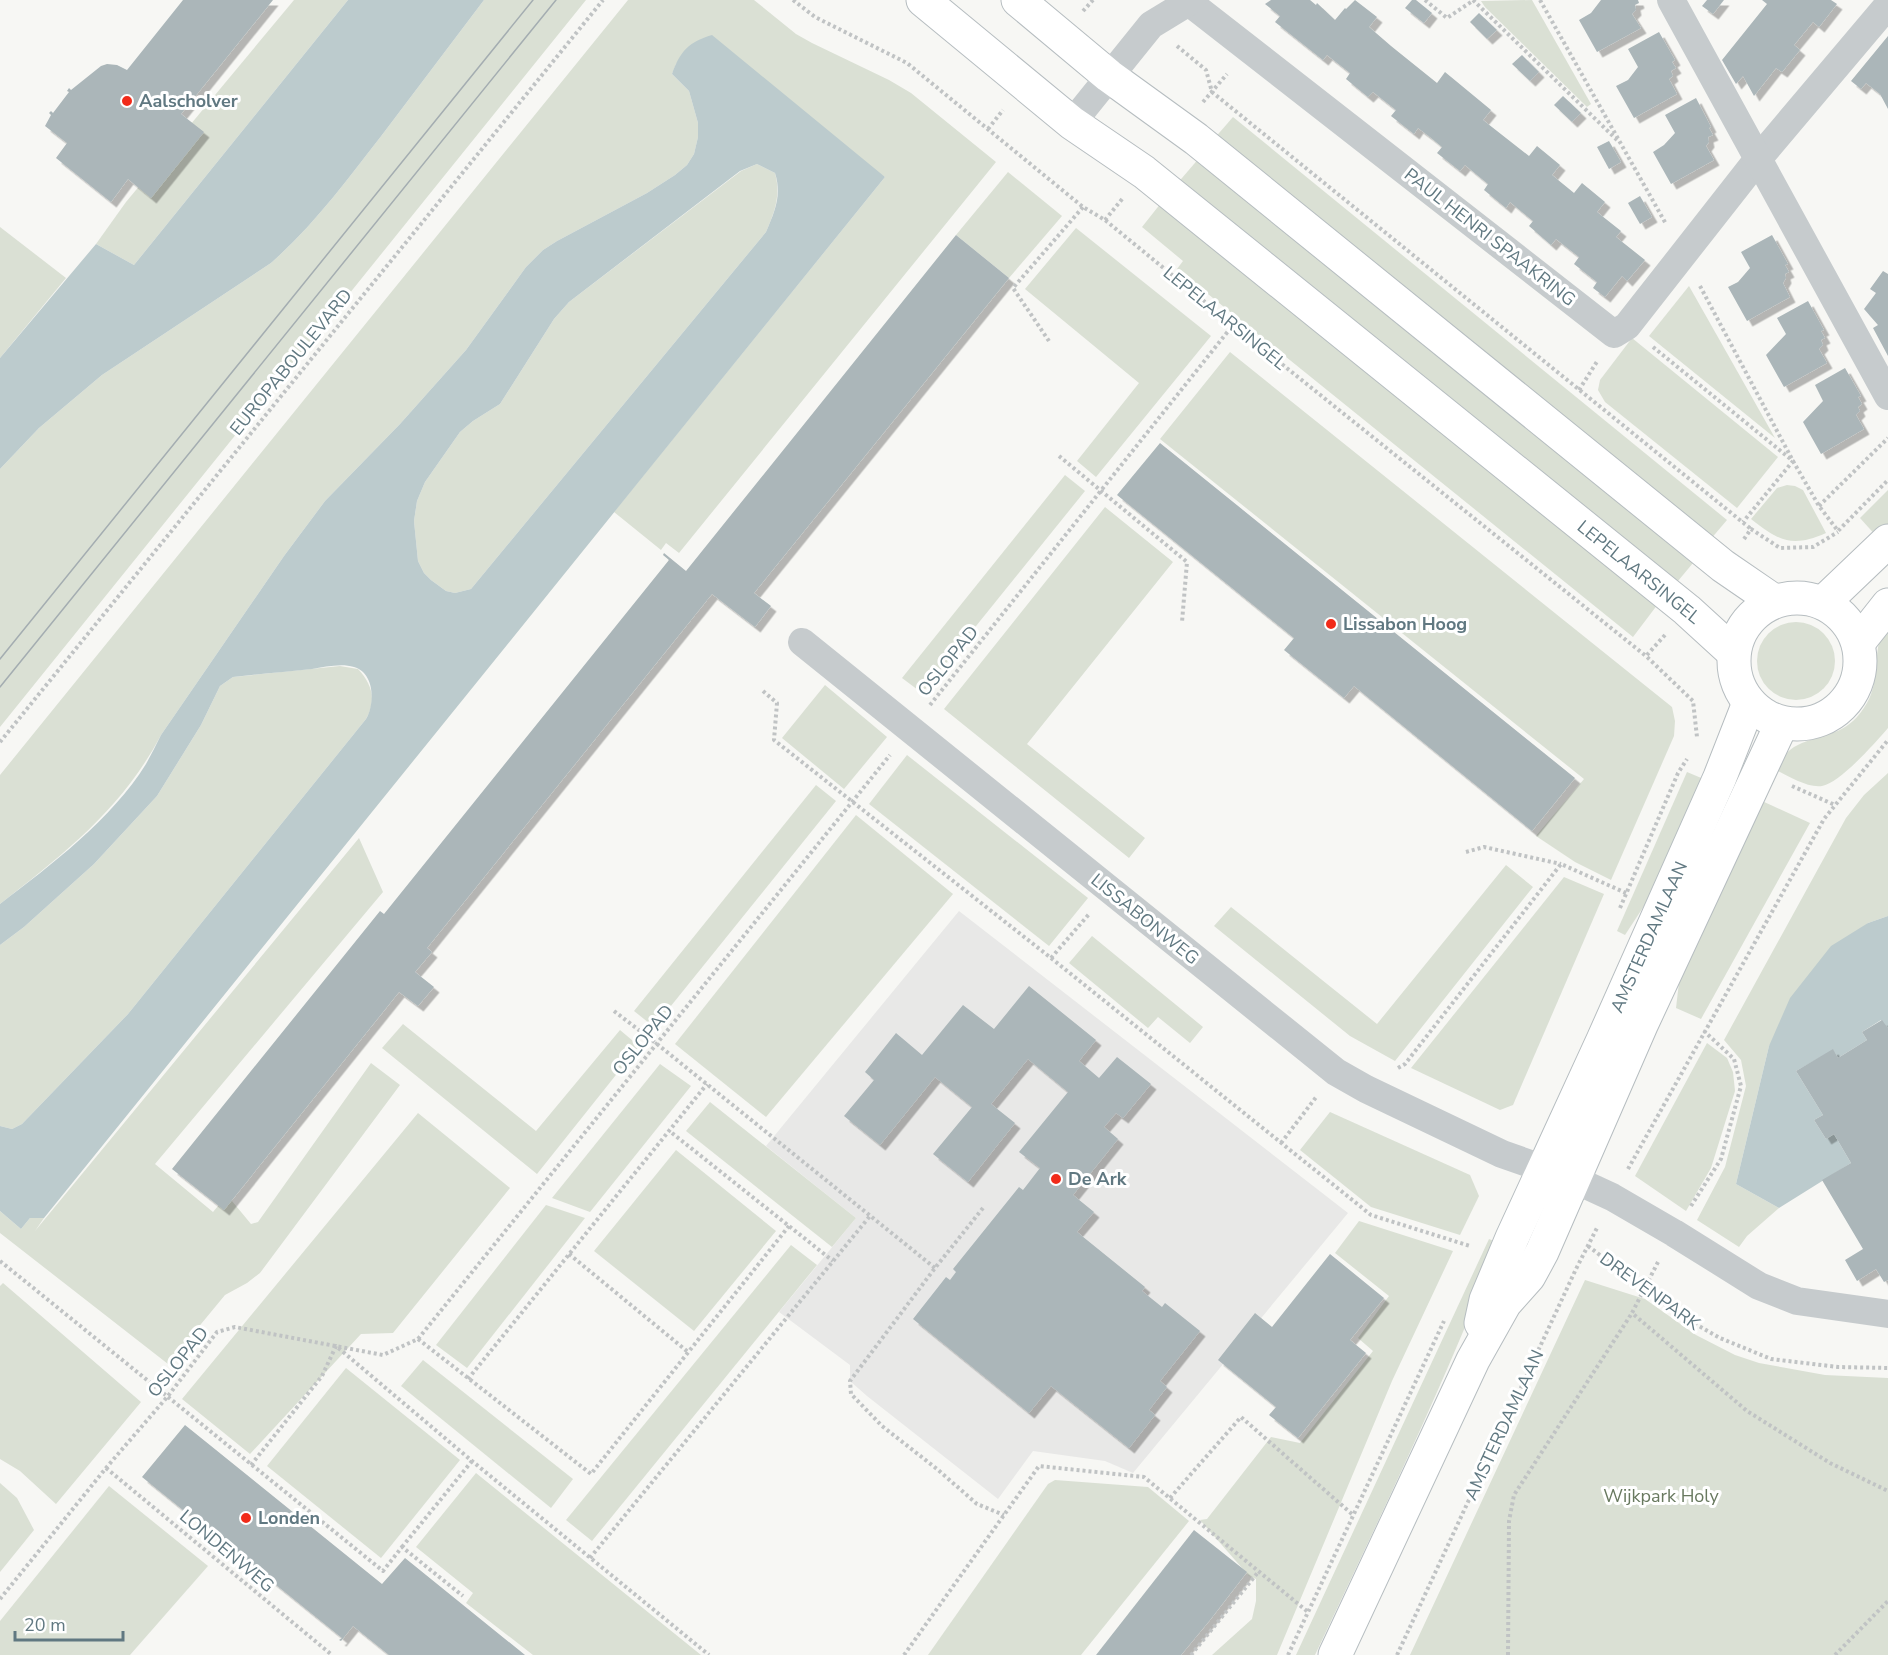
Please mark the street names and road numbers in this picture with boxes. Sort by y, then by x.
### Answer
street label: PAUL HENRI SPAAKRING [1399,163,1581,311]
street label: LEPELAARSINGEL [1158,261,1292,375]
street label: EUROPABOULEVARD [224,284,358,440]
street label: LEPELAARSINGEL [1572,515,1706,629]
street label: OSLOPAD [912,621,984,701]
street label: AMSTERDAMLAAN [1605,858,1693,1016]
street label: LISSABONWEG [1086,868,1204,970]
street label: OSLOPAD [607,1000,679,1080]
street label: DREVENPARK [1595,1246,1706,1336]
street label: OSLOPAD [142,1322,214,1402]
street label: AMSTERDAMLAAN [1459,1346,1549,1504]
street label: LONDENWEG [175,1504,279,1598]

